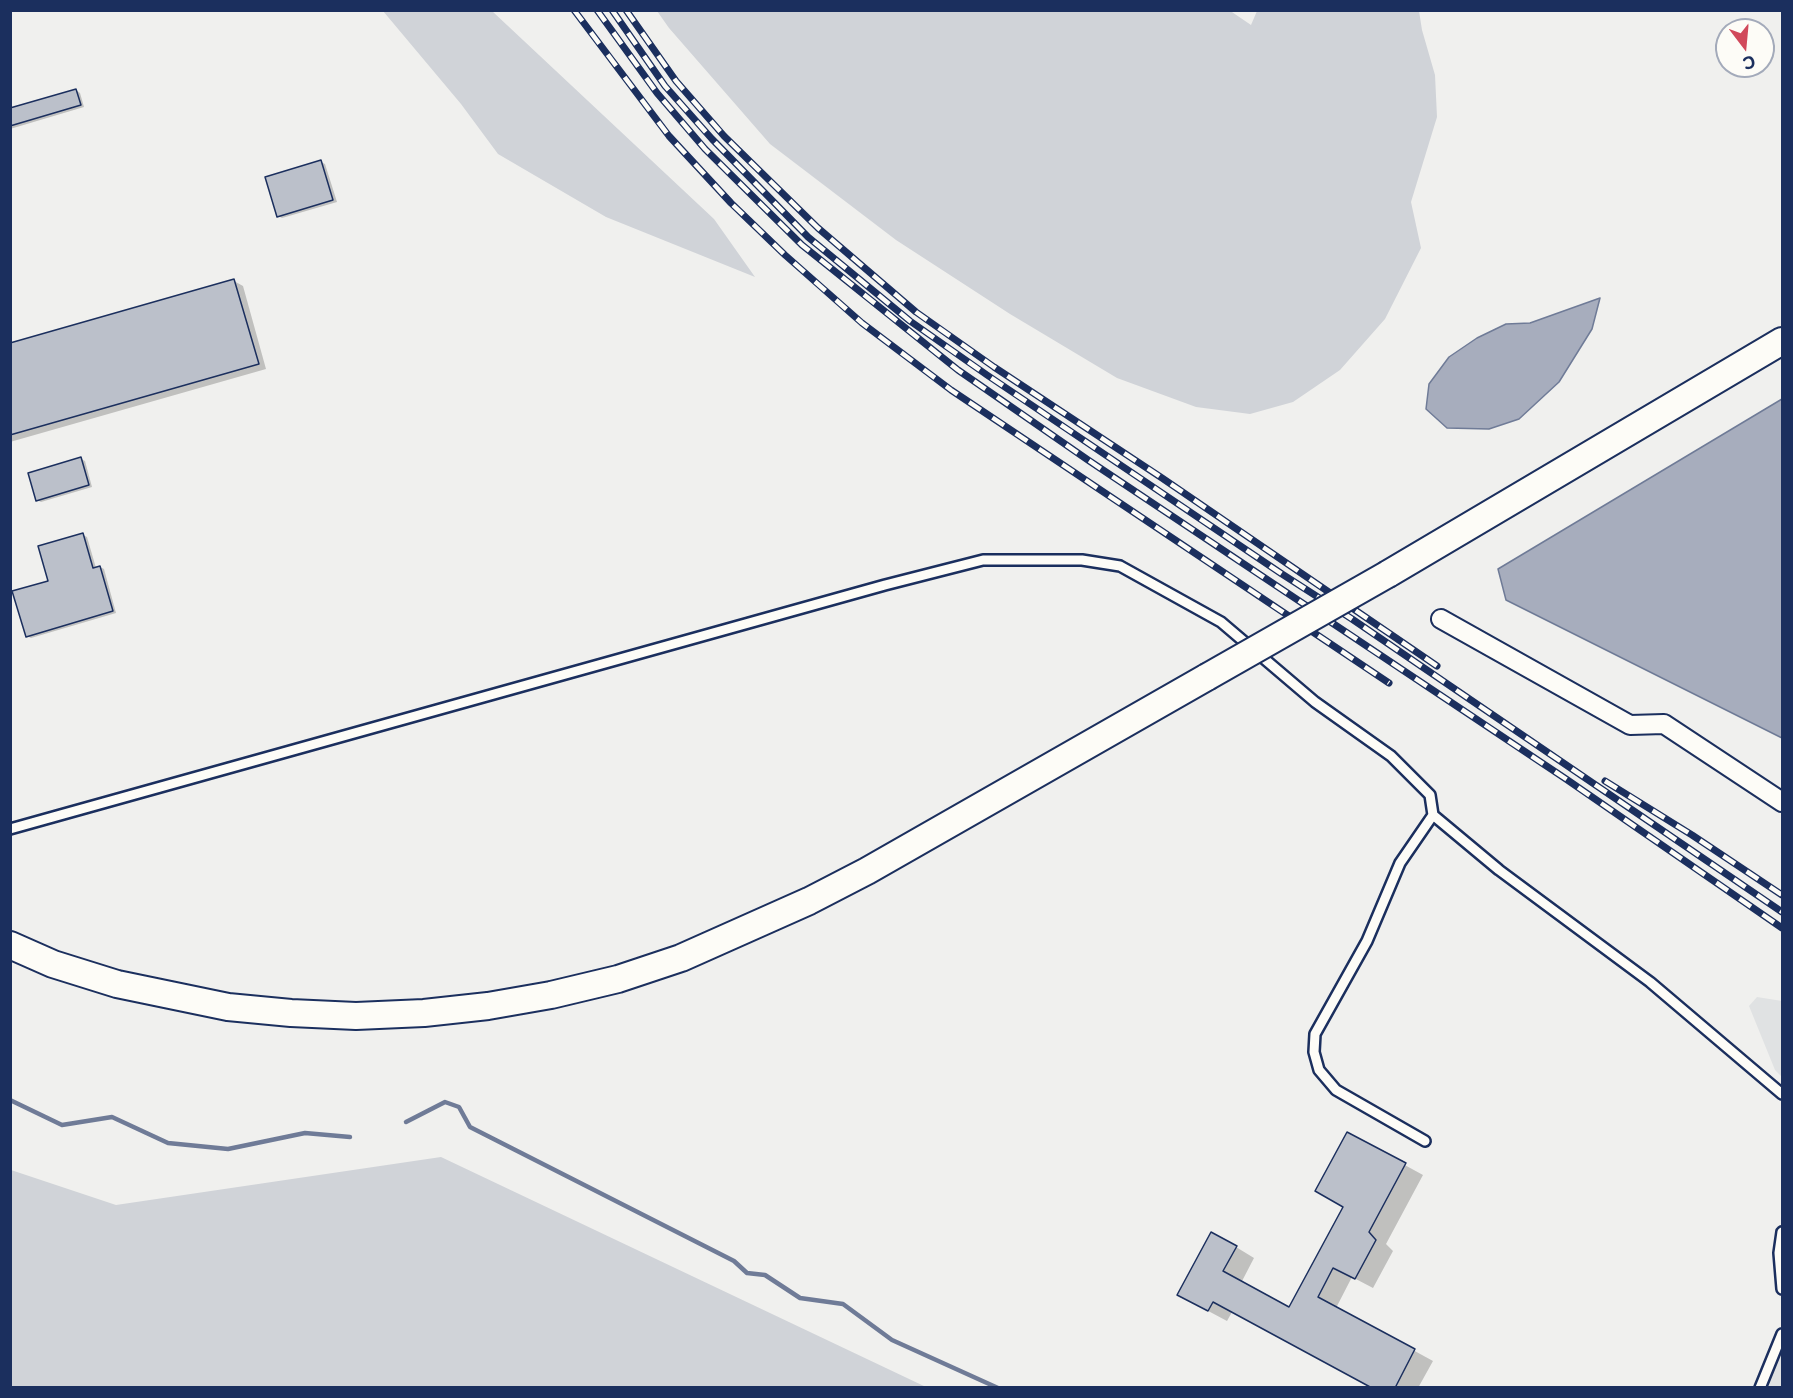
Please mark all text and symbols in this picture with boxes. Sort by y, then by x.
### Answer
north arrow [1715,18,1775,78]
text: С [1740,50,1759,77]

